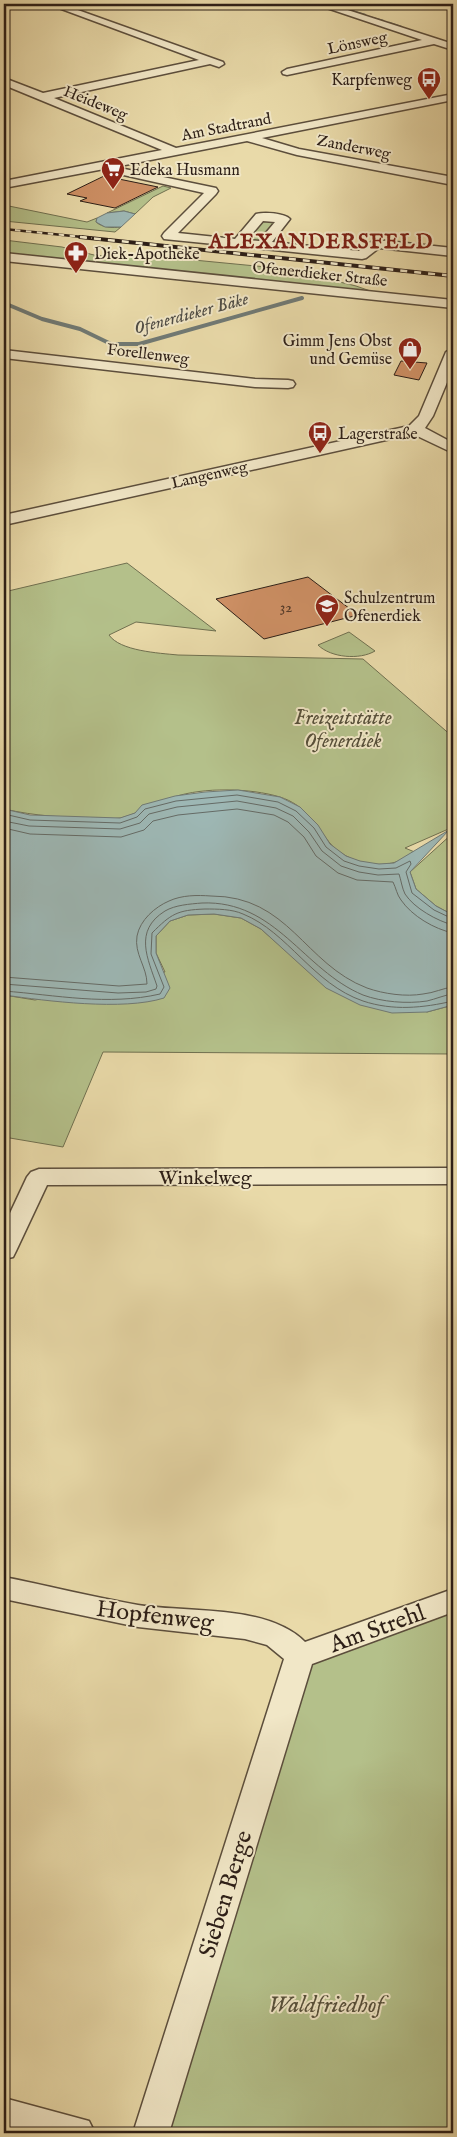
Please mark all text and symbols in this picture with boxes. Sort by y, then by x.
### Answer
street label: Lönsweg [326,28,390,60]
bus stop icon: Karpfenweg [416,66,442,100]
place label: Karpfenweg [331,71,412,91]
street label: Heideweg [60,82,131,126]
street label: Am Stadtrand [179,109,273,147]
street label: Zanderweg [315,131,393,165]
supermarket icon: Edeka Husmann [100,156,126,190]
place label: Edeka Husmann [130,161,240,181]
district label: ALEXANDERSFELD [208,229,433,256]
pharmacy icon: Diek-Apotheke [63,240,89,274]
place label: Diek-Apotheke [94,245,200,265]
street label: Ofenerdieker Straße [251,258,388,292]
water label: Ofenerdieker Bäke [132,288,251,341]
place label: Gimm Jens Obst und Gemüse [283,332,393,370]
shop icon: Gimm Jens Obst und Gemüse [397,336,423,370]
street label: Forellenweg [106,340,190,370]
bus stop icon: Lagerstraße [307,420,333,454]
place label: Lagerstraße [338,425,418,445]
street label: Langenweg [169,457,250,494]
place label: Schulzentrum Ofenerdiek [344,589,435,627]
school or university icon: Schulzentrum Ofenerdiek [314,593,340,627]
house number: 32 [280,598,292,617]
park label: Freizeitstätte Ofenerdiek [294,706,392,754]
street label: Winkelweg [159,1166,253,1191]
street label: Hopfenweg [94,1594,216,1639]
street label: Am Strehl [324,1598,430,1661]
street label: Sieben Berge [192,1827,260,1962]
park label: Waldfriedhof [268,1990,390,2021]

